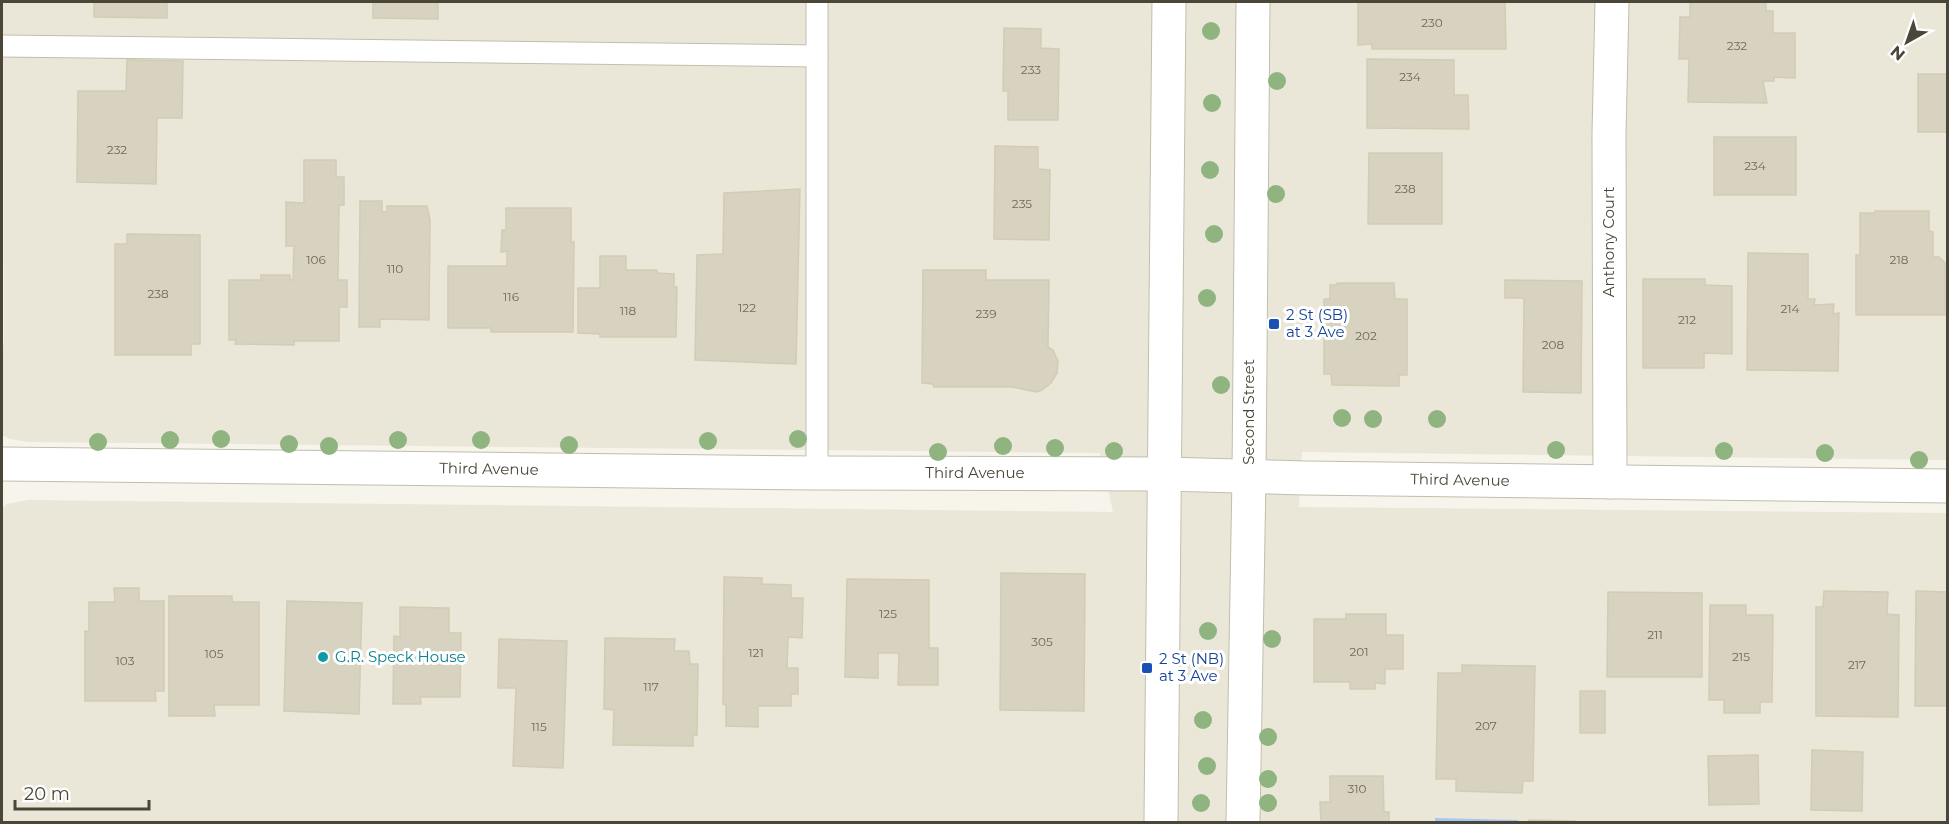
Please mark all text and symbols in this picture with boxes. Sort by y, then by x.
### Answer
north arrow [1877,12,1937,72]
house number: 230 [1421,15,1443,30]
house number: 232 [1727,38,1747,53]
text: N [1887,42,1909,65]
house number: 233 [1021,62,1041,77]
house number: 234 [1399,69,1421,84]
house number: 232 [107,142,127,157]
house number: 234 [1744,158,1766,173]
house number: 238 [1394,181,1416,196]
street label: Anthony Court [1599,187,1618,297]
house number: 235 [1012,196,1032,211]
house number: 106 [306,252,326,267]
house number: 218 [1890,252,1909,267]
house number: 110 [387,261,403,276]
house number: 238 [147,286,169,301]
house number: 116 [503,289,519,304]
house number: 122 [738,300,756,315]
house number: 214 [1780,301,1800,316]
house number: 118 [620,303,637,318]
place label: 2 St (SB) at 3 Ave [1286,305,1348,341]
house number: 239 [976,306,996,321]
house number: 212 [1678,312,1696,327]
marker: 2 St (SB) at 3 Ave [1267,317,1281,331]
house number: 202 [1355,328,1377,343]
house number: 208 [1542,337,1565,352]
street label: Second Street [1239,359,1258,465]
street label: Third Avenue [439,458,539,479]
street label: Third Avenue [925,463,1025,482]
street label: Third Avenue [1410,469,1510,490]
house number: 125 [879,606,897,621]
house number: 211 [1647,627,1663,642]
house number: 305 [1031,634,1053,649]
house number: 201 [1349,644,1369,659]
house number: 121 [748,645,764,660]
house number: 105 [204,646,224,661]
place label: G.R. Speck House [335,647,466,666]
place label: 2 St (NB) at 3 Ave [1159,649,1224,685]
house number: 215 [1732,649,1750,664]
marker: G.R. Speck House [316,650,330,664]
house number: 103 [116,653,135,668]
house number: 217 [1848,657,1866,672]
marker: 2 St (NB) at 3 Ave [1140,661,1154,675]
house number: 117 [643,679,659,694]
house number: 207 [1475,718,1497,733]
house number: 115 [531,719,547,734]
scale bar [15,773,148,811]
house number: 310 [1347,781,1367,796]
text: 20 m [24,783,70,805]

